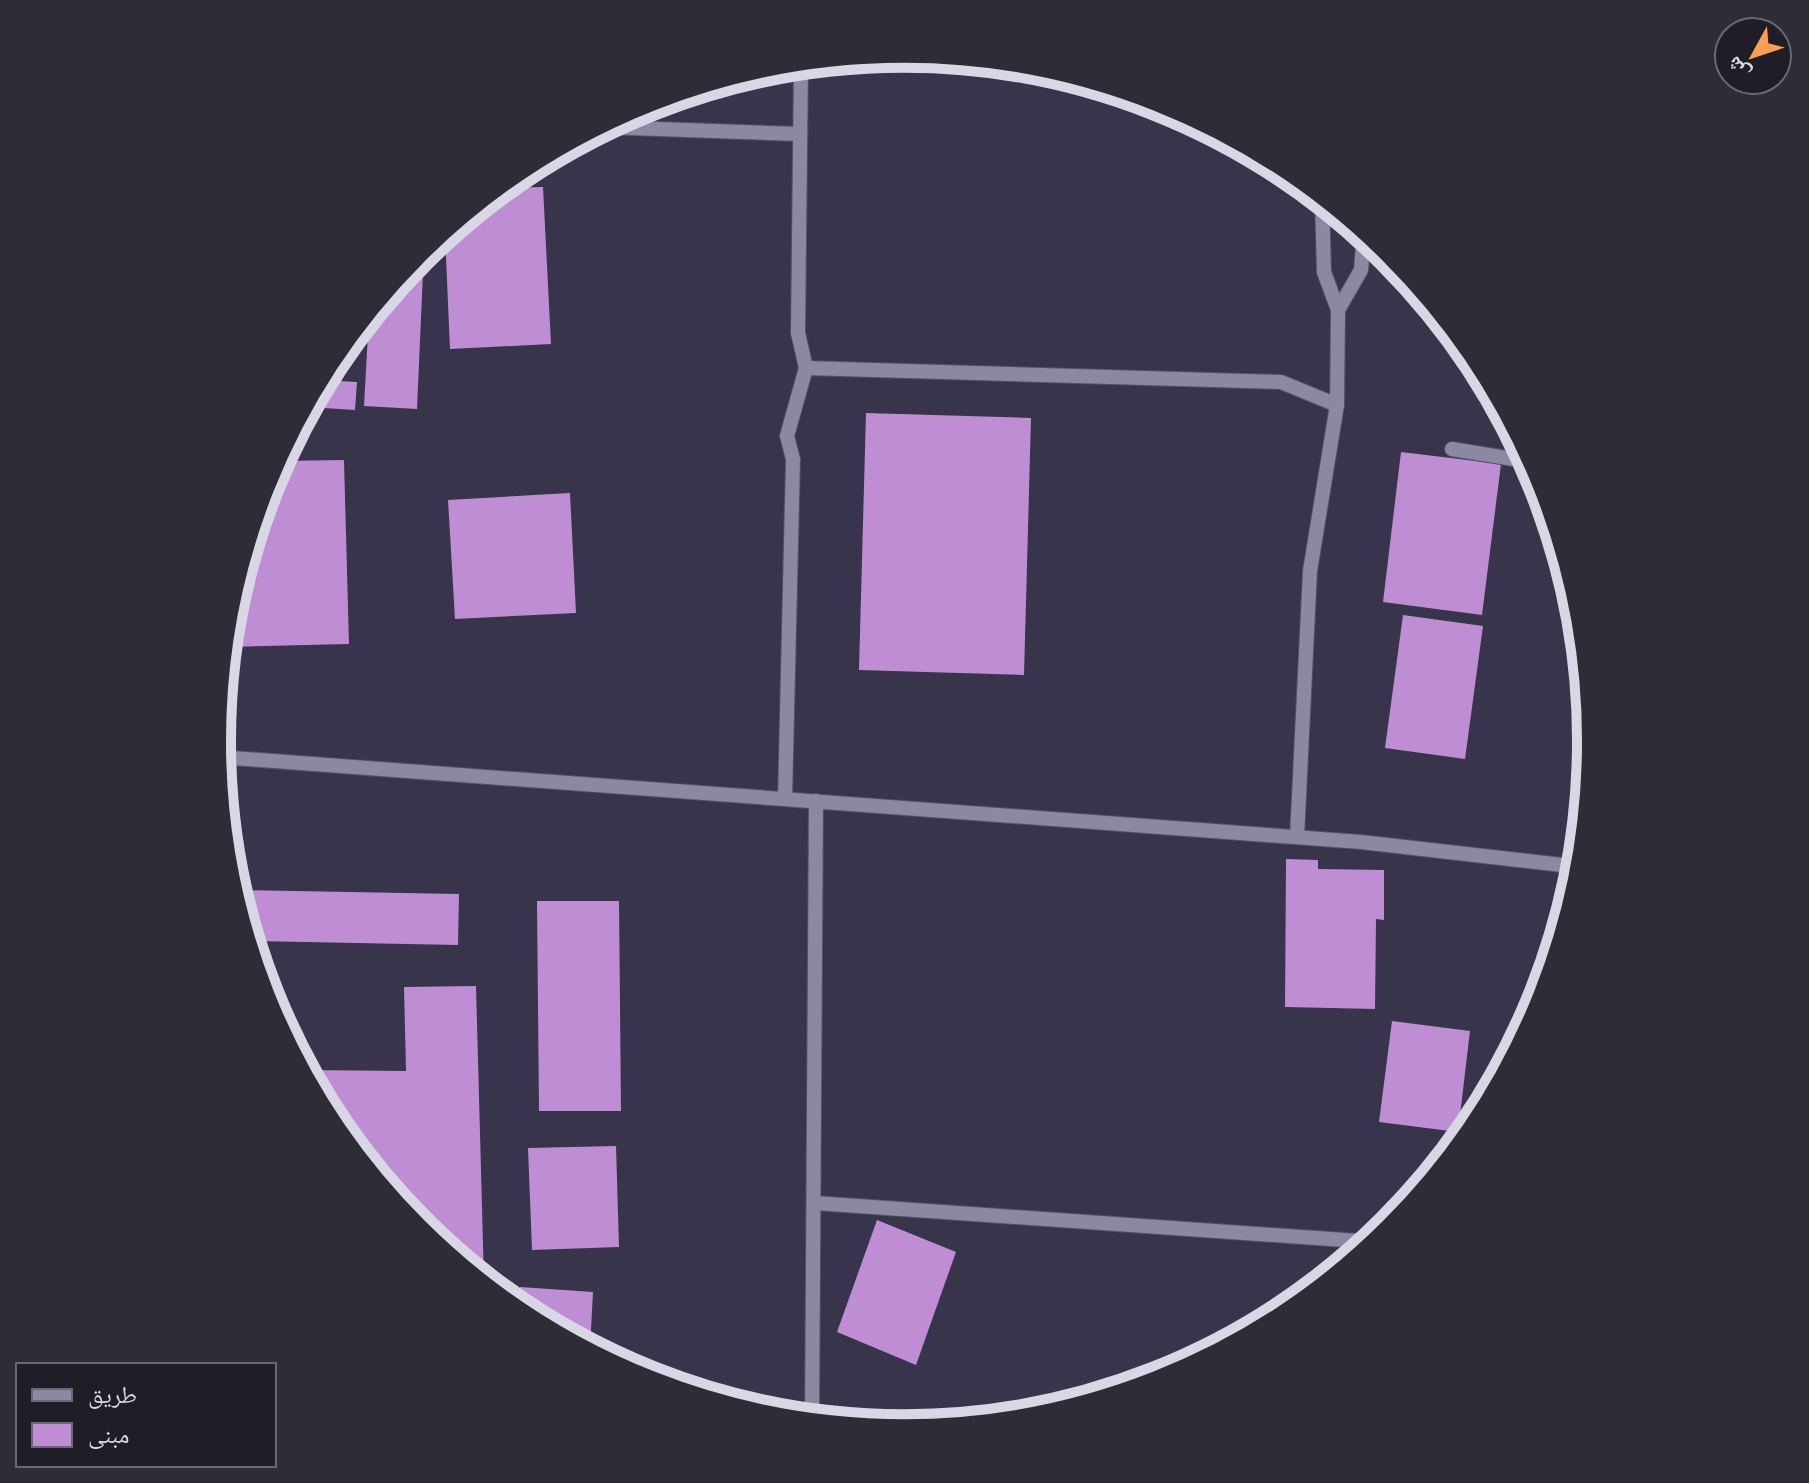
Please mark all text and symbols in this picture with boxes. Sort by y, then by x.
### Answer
north arrow [1713,16,1793,96]
text: ش [1720,51,1756,86]
legend [16,1363,276,1467]
text: طريق [88,1380,137,1409]
text: مبنى [88,1420,129,1449]

